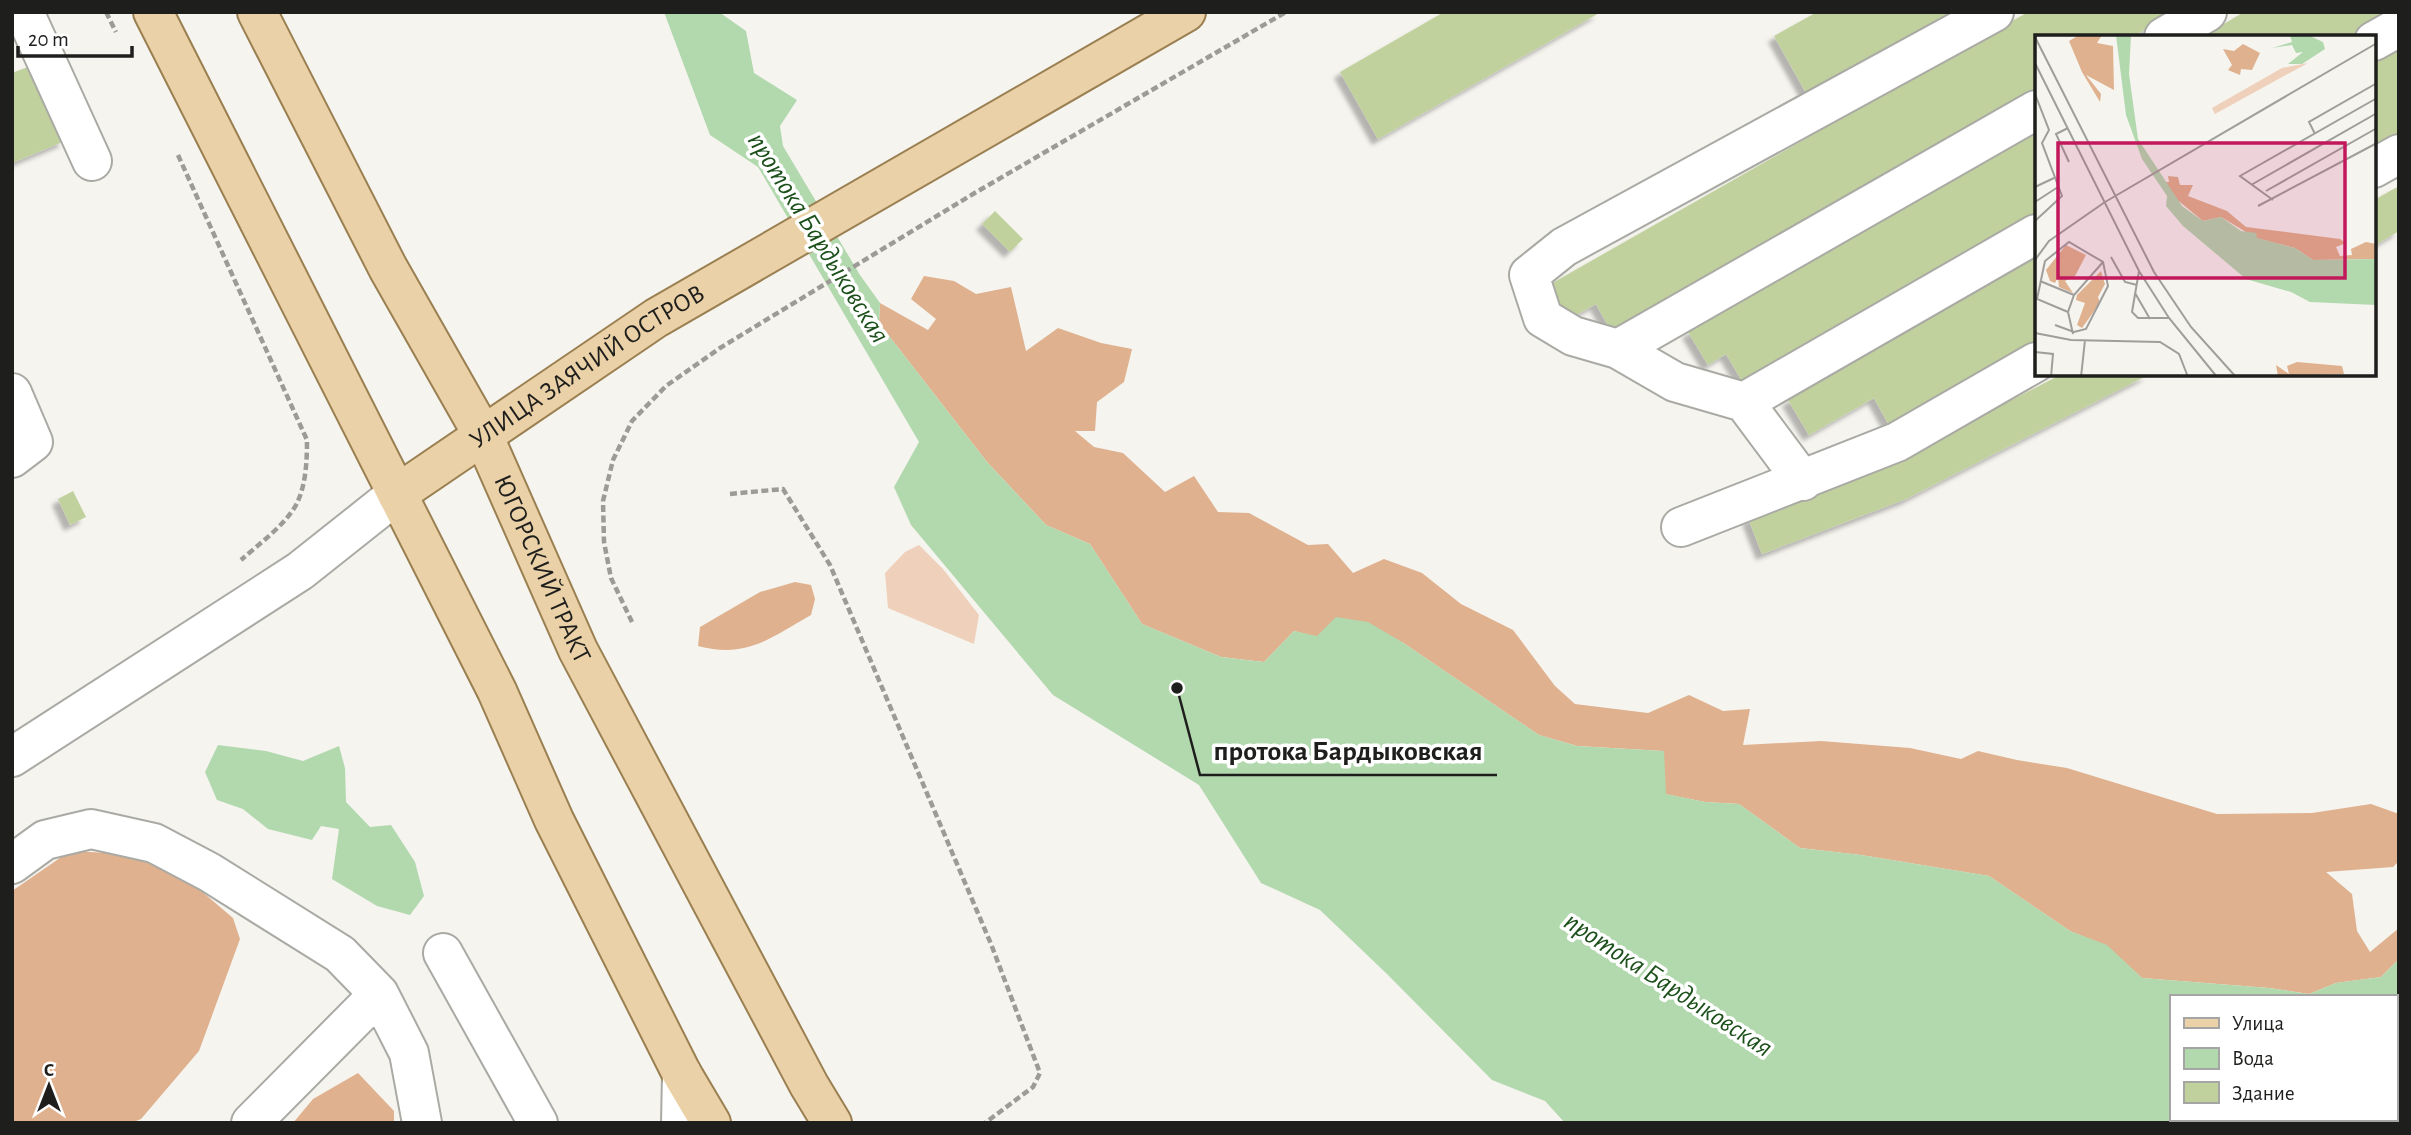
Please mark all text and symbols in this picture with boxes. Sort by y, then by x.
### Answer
scale bar [18,14,131,58]
text: 20 m [28,29,69,50]
inset map [2035,35,2376,376]
water label: протока Бардыковская [742,128,894,348]
street label: УЛИЦА ЗАЯЧИЙ ОСТРОВ [465,280,709,453]
street label: ЮГОРСКИЙ ТРАКТ [489,471,595,667]
callout: протока Бардыковская [1200,726,1497,775]
text: протока Бардыковская [1213,738,1483,766]
water label: протока Бардыковская [1559,907,1777,1063]
legend [2170,995,2397,1121]
text: Улица [2232,1013,2285,1034]
text: Вода [2232,1048,2274,1069]
north arrow [14,1051,84,1121]
text: С [44,1061,54,1080]
text: Здание [2232,1083,2295,1104]

